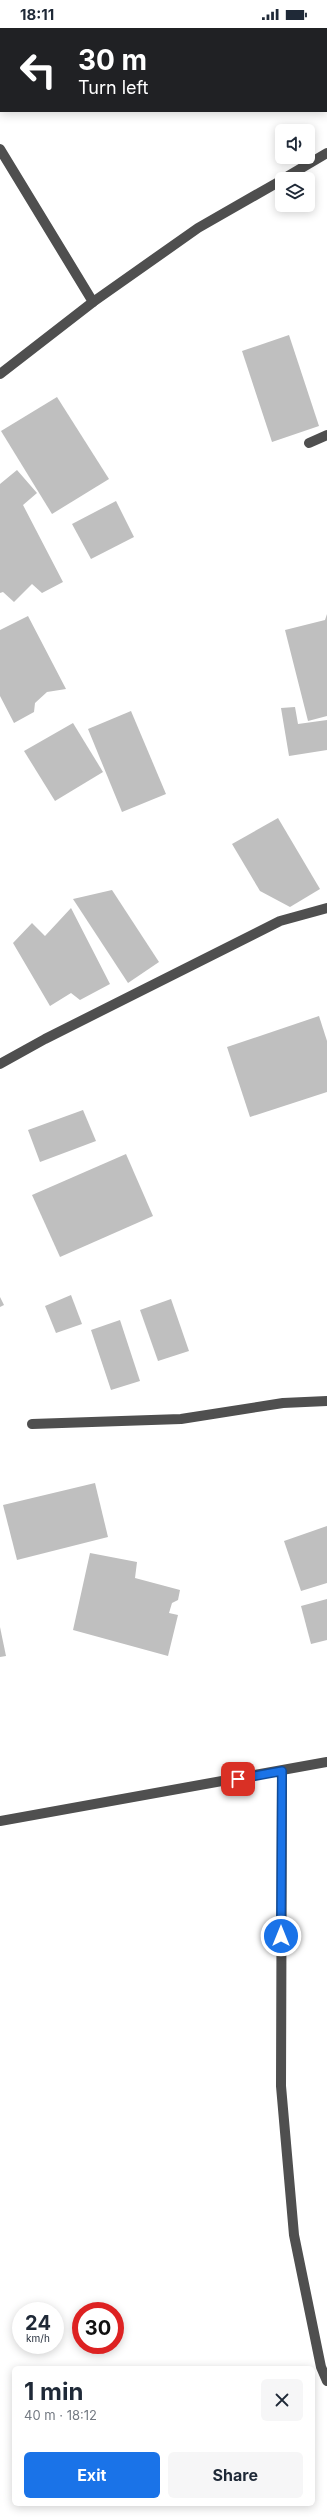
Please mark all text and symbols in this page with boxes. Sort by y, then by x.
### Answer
text: 18:11 [20,5,54,24]
text: 30 m [78,43,147,77]
icon: left [12,44,64,96]
text: Turn left [78,77,148,98]
map controls [275,124,315,212]
button: sound [275,124,315,164]
button: layers [275,172,315,212]
pin [221,1762,255,1796]
icon: arrive [227,1768,249,1790]
position arrow [260,1915,302,1957]
speed limit sign: 30 [72,2302,124,2354]
text: 24 [25,2311,51,2335]
text: km/h [26,2332,50,2344]
text: 1 min [24,2377,83,2406]
button: close [261,2379,303,2421]
text: 40 m · 18:12 [24,2407,97,2423]
button: Exit [24,2452,160,2498]
button: Share [168,2452,303,2498]

